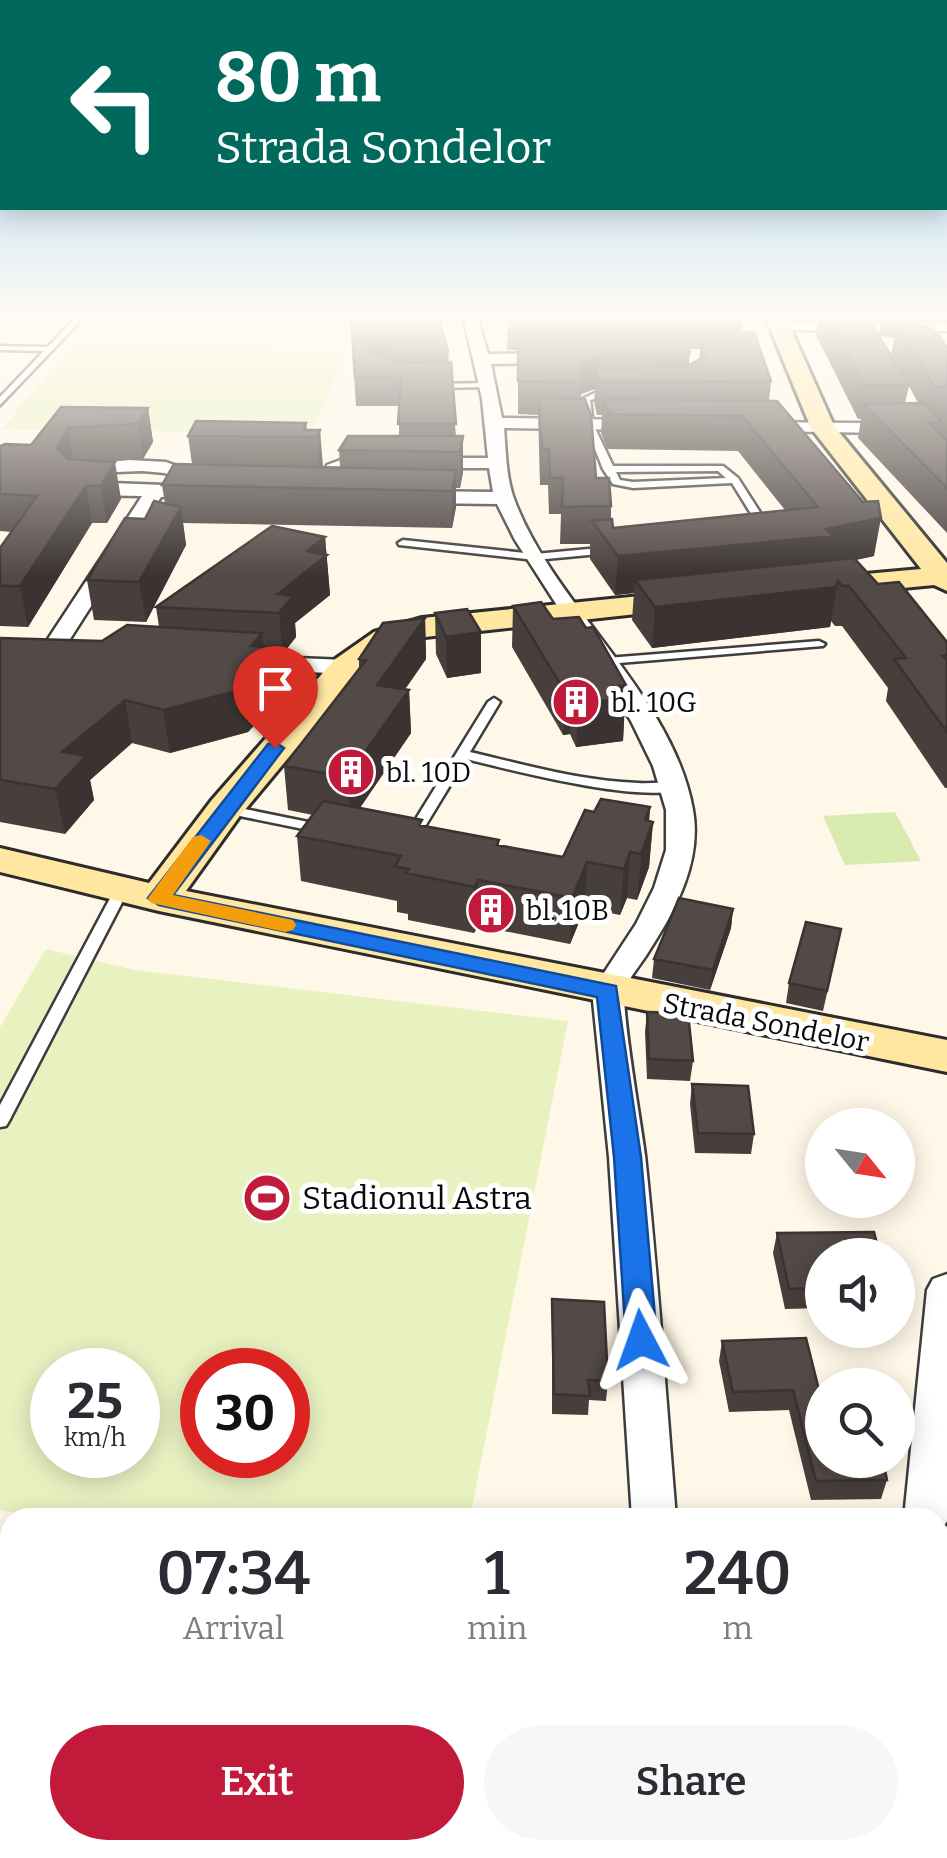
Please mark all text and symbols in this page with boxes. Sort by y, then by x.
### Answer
text: 80 m [215,36,381,120]
icon: left [50,40,180,170]
text: Strada Sondelor [215,121,551,175]
pin [233,646,318,749]
icon: arrive [248,661,303,716]
building icon: bl. 10G [550,676,602,728]
place label: bl. 10G [611,686,697,719]
building icon: bl. 10D [325,746,377,798]
place label: bl. 10D [386,756,471,789]
building icon: bl. 10B [465,884,517,936]
place label: bl. 10B [526,894,609,927]
street label: Strada Sondelor [660,986,872,1059]
north arrow [805,1108,915,1218]
map controls [805,1108,915,1478]
sports icon: Stadionul Astra [241,1172,293,1224]
place label: Stadionul Astra [302,1179,532,1217]
button: sound [805,1238,915,1348]
position arrow [589,1288,693,1392]
speed limit sign: 30 [180,1348,310,1478]
button: search [805,1368,915,1478]
text: 25 [67,1371,123,1431]
text: km/h [64,1423,126,1453]
text: 07:34 [157,1538,310,1610]
text: 1 [484,1538,510,1610]
text: 240 [684,1538,791,1610]
text: Arrival [183,1609,284,1647]
text: min [467,1609,527,1647]
text: m [722,1609,753,1647]
button: Exit [50,1725,464,1840]
button: Share [484,1725,898,1840]

